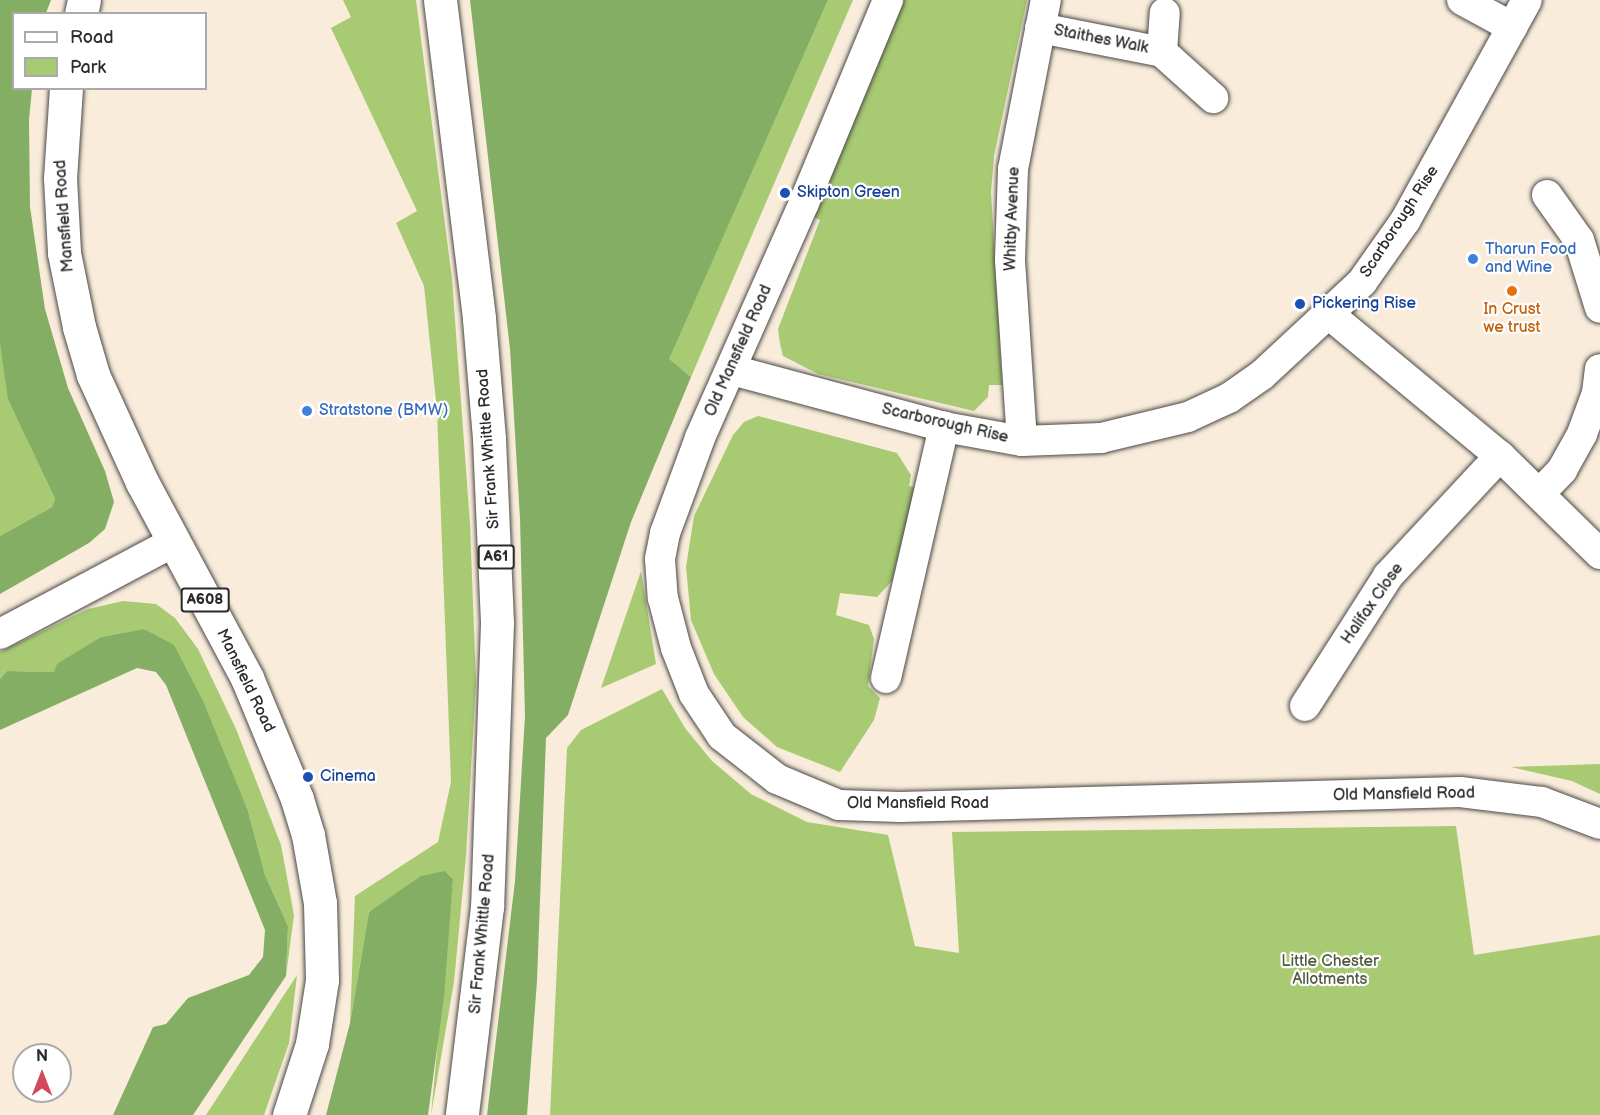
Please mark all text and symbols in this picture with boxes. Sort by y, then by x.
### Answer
legend [12,12,207,90]
street label: Staithes Walk [1052,21,1150,59]
text: Road [70,27,114,48]
text: Park [70,57,106,78]
street label: Mansfield Road [51,159,79,273]
street label: Scarborough Rise [1357,163,1443,281]
street label: Whitby Avenue [1002,166,1024,272]
place label: Skipton Green [797,183,900,203]
marker: Skipton Green [778,186,792,200]
place label: Tharun Food and Wine [1485,240,1577,278]
marker: Tharun Food and Wine [1466,252,1480,266]
street label: Old Mansfield Road [701,282,777,420]
marker: In Crust we trust [1505,284,1519,298]
place label: Pickering Rise [1312,294,1416,314]
marker: Pickering Rise [1293,297,1307,311]
place label: In Crust we trust [1483,300,1541,338]
street label: Sir Frank Whittle Road [474,368,504,530]
street label: Scarborough Rise [880,400,1010,448]
place label: Stratstone (BMW) [319,401,448,421]
marker: Stratstone (BMW) [300,404,314,418]
road number: A61 [476,545,516,569]
street label: Halifax Close [1338,560,1408,648]
road number: A608 [180,588,230,612]
street label: Mansfield Road [212,626,278,736]
place label: Cinema [320,767,376,787]
marker: Cinema [301,770,315,784]
street label: Old Mansfield Road [1333,784,1475,806]
street label: Old Mansfield Road [847,794,989,814]
street label: Sir Frank Whittle Road [466,853,500,1015]
park label: Little Chester Allotments [1281,952,1379,990]
north arrow [12,1043,72,1103]
text: N [36,1047,48,1066]

